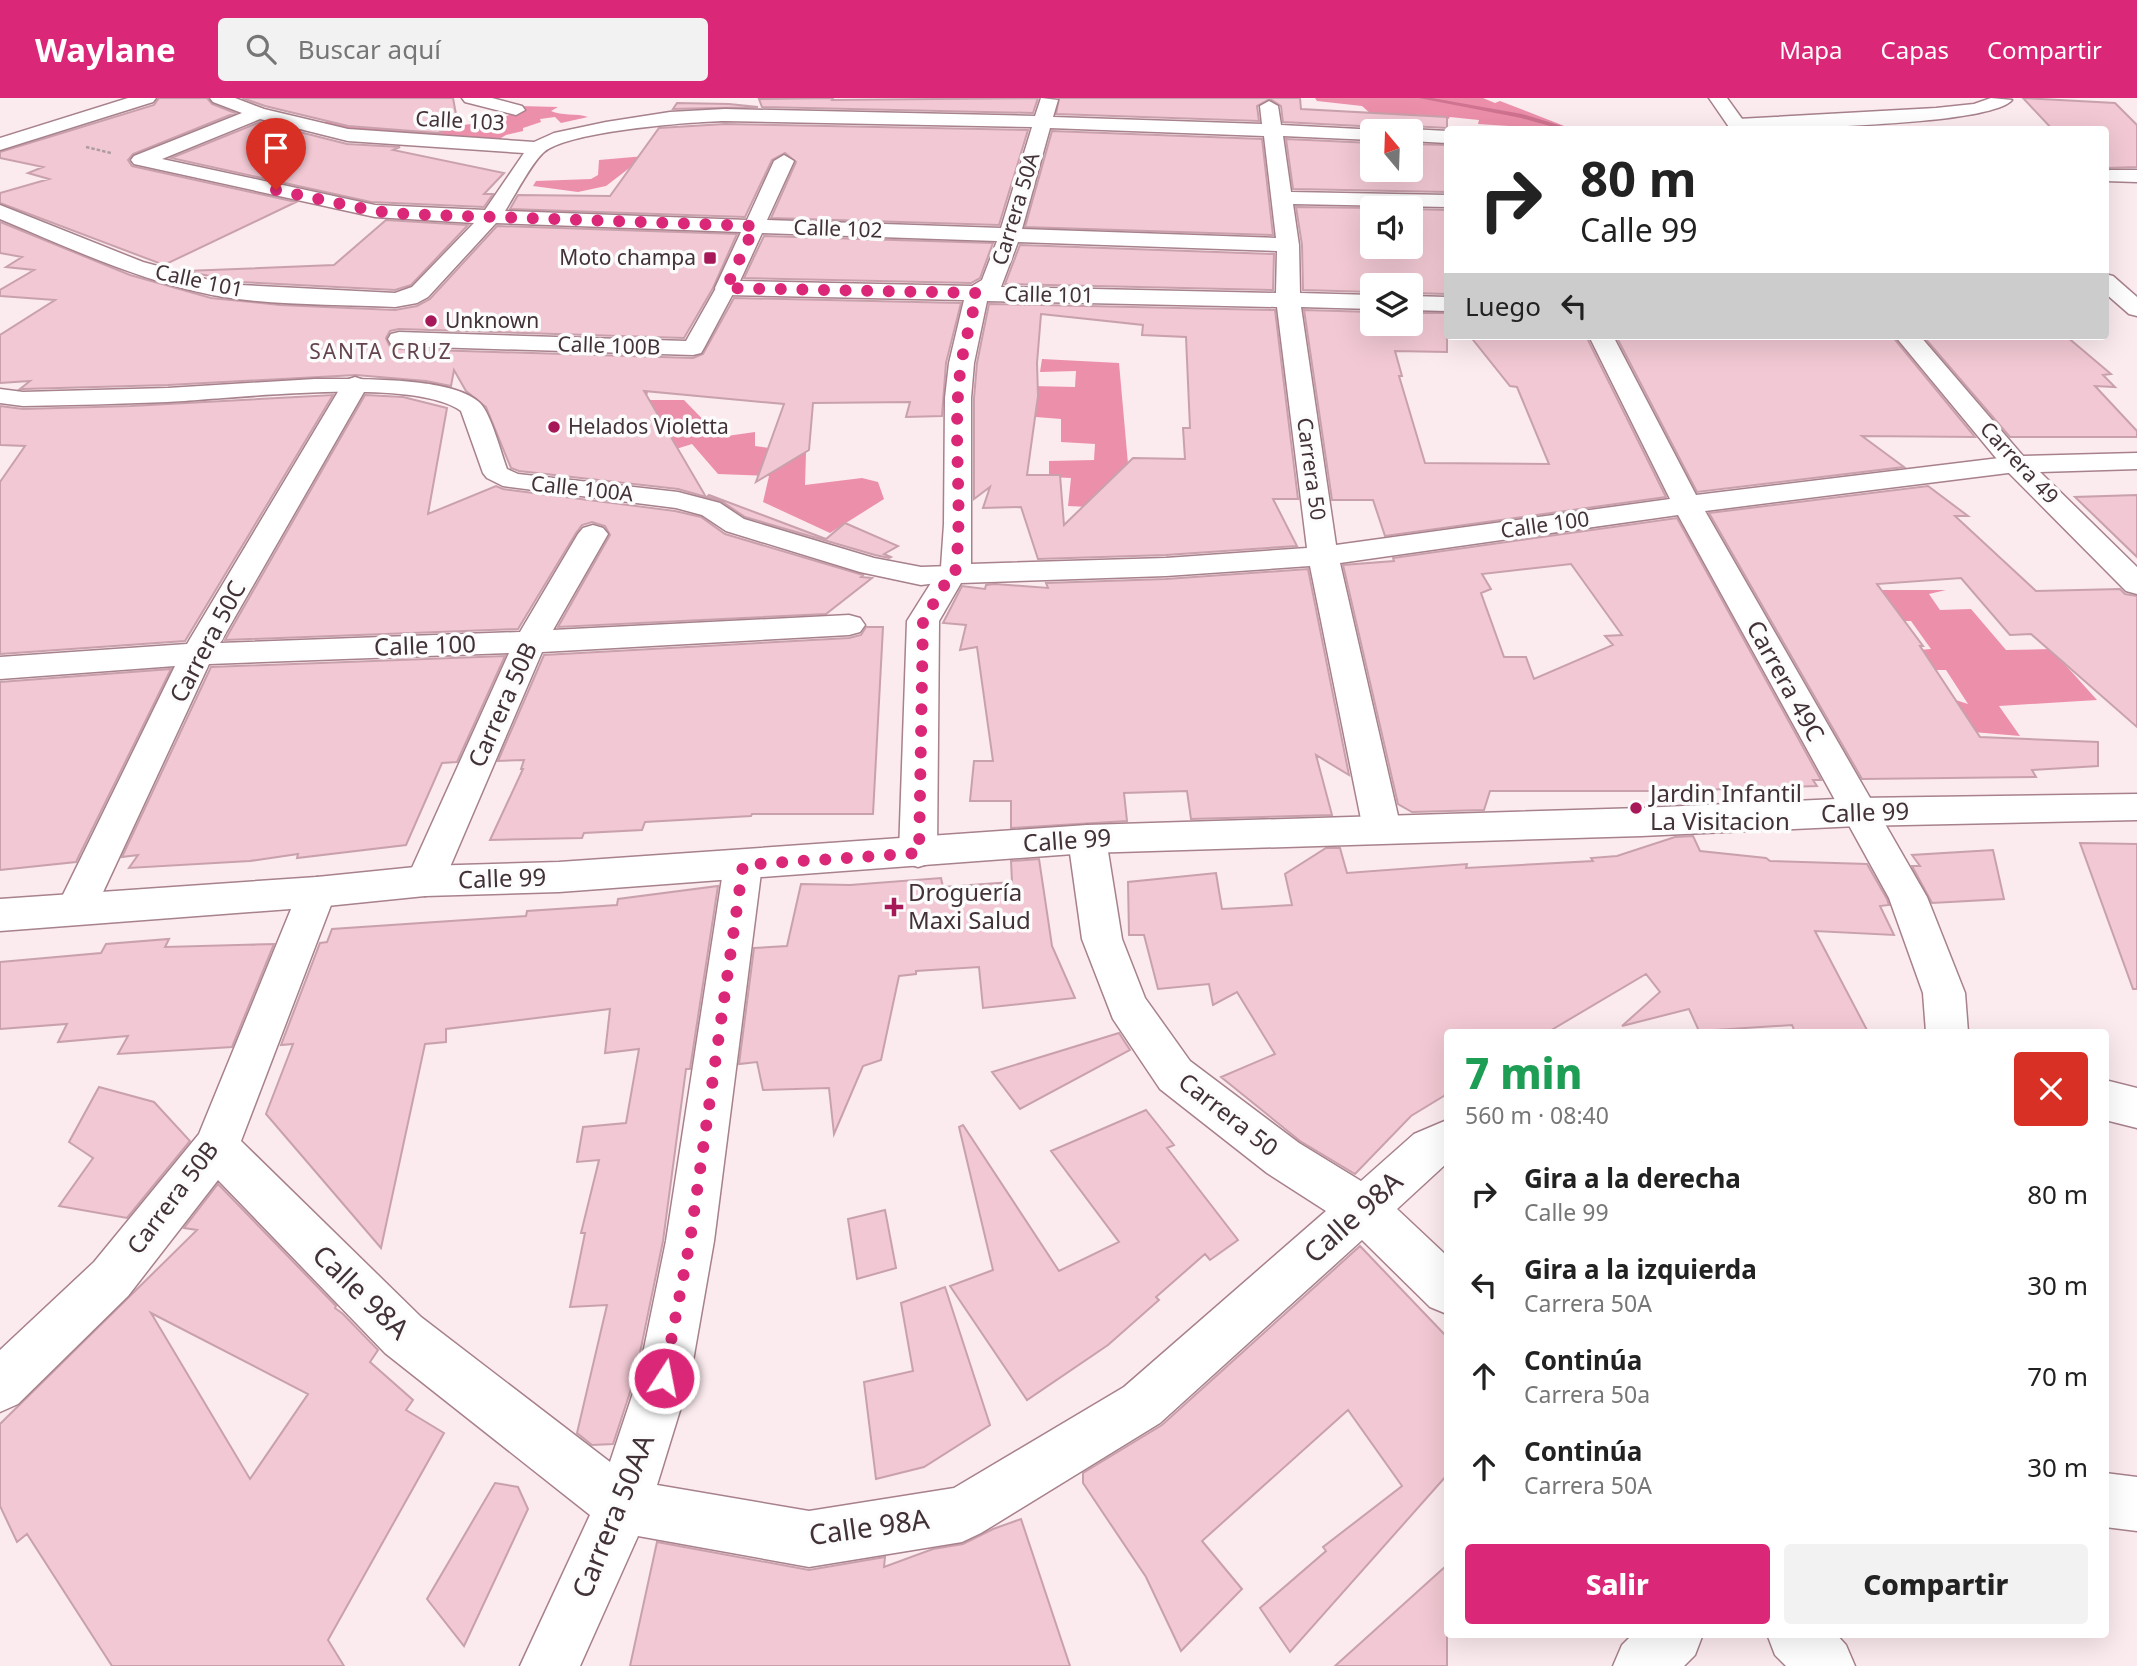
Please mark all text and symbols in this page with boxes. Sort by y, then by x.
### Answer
search box [218,18,708,81]
text: Waylane [35,27,176,72]
icon: search [242,30,280,68]
text: Buscar aquí [298,31,441,67]
text: Mapa [1779,33,1843,66]
text: Capas [1881,33,1949,66]
text: Compartir [1987,33,2102,66]
street label: Calle 103 [415,104,505,136]
pin [246,118,306,190]
north arrow [1360,119,1423,182]
map controls [1360,119,1423,336]
icon: arrive [257,129,295,167]
text: 80 m [1580,145,1697,211]
street label: Carrera 50A [985,148,1046,269]
icon: right [1465,154,1556,245]
button: sound [1360,196,1423,259]
text: Calle 99 [1580,208,1698,251]
street label: Calle 102 [793,212,883,244]
place label: Moto champa [559,243,696,271]
marker: Moto champa [702,250,718,266]
street label: Calle 101 [153,257,246,303]
button: layers [1360,273,1423,336]
street label: Calle 101 [1004,279,1094,309]
icon: left [1555,287,1593,325]
text: Luego [1465,288,1541,324]
place label: Unknown [445,306,539,334]
marker: Unknown [423,313,439,329]
street label: Calle 100B [557,329,661,361]
district label: SANTA CRUZ [309,337,453,365]
place label: Helados Violetta [568,412,729,440]
street label: Carrera 49 [1974,415,2065,510]
street label: Carrera 50 [1291,416,1333,522]
marker: Helados Violetta [546,419,562,435]
street label: Calle 100A [530,469,635,507]
street label: Calle 100 [1499,504,1591,544]
street label: Carrera 50C [161,575,253,708]
street label: Carrera 49C [1740,614,1833,747]
street label: Calle 100 [373,626,476,663]
street label: Carrera 50B [459,637,544,772]
place label: Jardin Infantil La Visitacion [1648,776,1802,837]
street label: Calle 99 [1820,793,1910,830]
marker: Jardin Infantil La Visitacion [1628,800,1644,816]
street label: Calle 99 [1022,820,1112,859]
street label: Calle 99 [457,859,547,896]
place label: Droguería Maxi Salud [908,875,1031,936]
marker: Droguería Maxi Salud [886,899,902,915]
text: 7 min [1465,1044,1582,1101]
button: close [2014,1052,2088,1126]
street label: Carrera 50 [1172,1064,1286,1163]
text: 560 m · 08:40 [1465,1099,1609,1131]
street label: Carrera 50B [118,1134,225,1260]
text: Gira a la derecha [1524,1160,1741,1196]
street label: Calle 98A [1295,1162,1410,1271]
icon: right [1465,1175,1503,1213]
text: 80 m [2027,1176,2088,1212]
text: Calle 99 [1524,1196,1609,1228]
street label: Calle 98A [305,1236,418,1347]
text: Gira a la izquierda [1524,1251,1757,1287]
icon: left [1465,1266,1503,1304]
text: 30 m [2027,1267,2088,1303]
text: Carrera 50A [1524,1287,1652,1319]
position arrow [627,1341,701,1415]
text: Continúa [1524,1342,1642,1378]
icon: ahead [1465,1357,1503,1395]
text: 70 m [2027,1358,2088,1394]
text: Carrera 50a [1524,1378,1650,1410]
street label: Carrera 50AA [562,1428,662,1603]
text: Continúa [1524,1433,1642,1469]
icon: ahead [1465,1448,1503,1486]
text: 30 m [2027,1449,2088,1485]
text: Carrera 50A [1524,1469,1652,1501]
street label: Calle 98A [806,1499,931,1553]
button: Salir [1465,1544,1770,1624]
button: Compartir [1784,1544,2088,1624]

